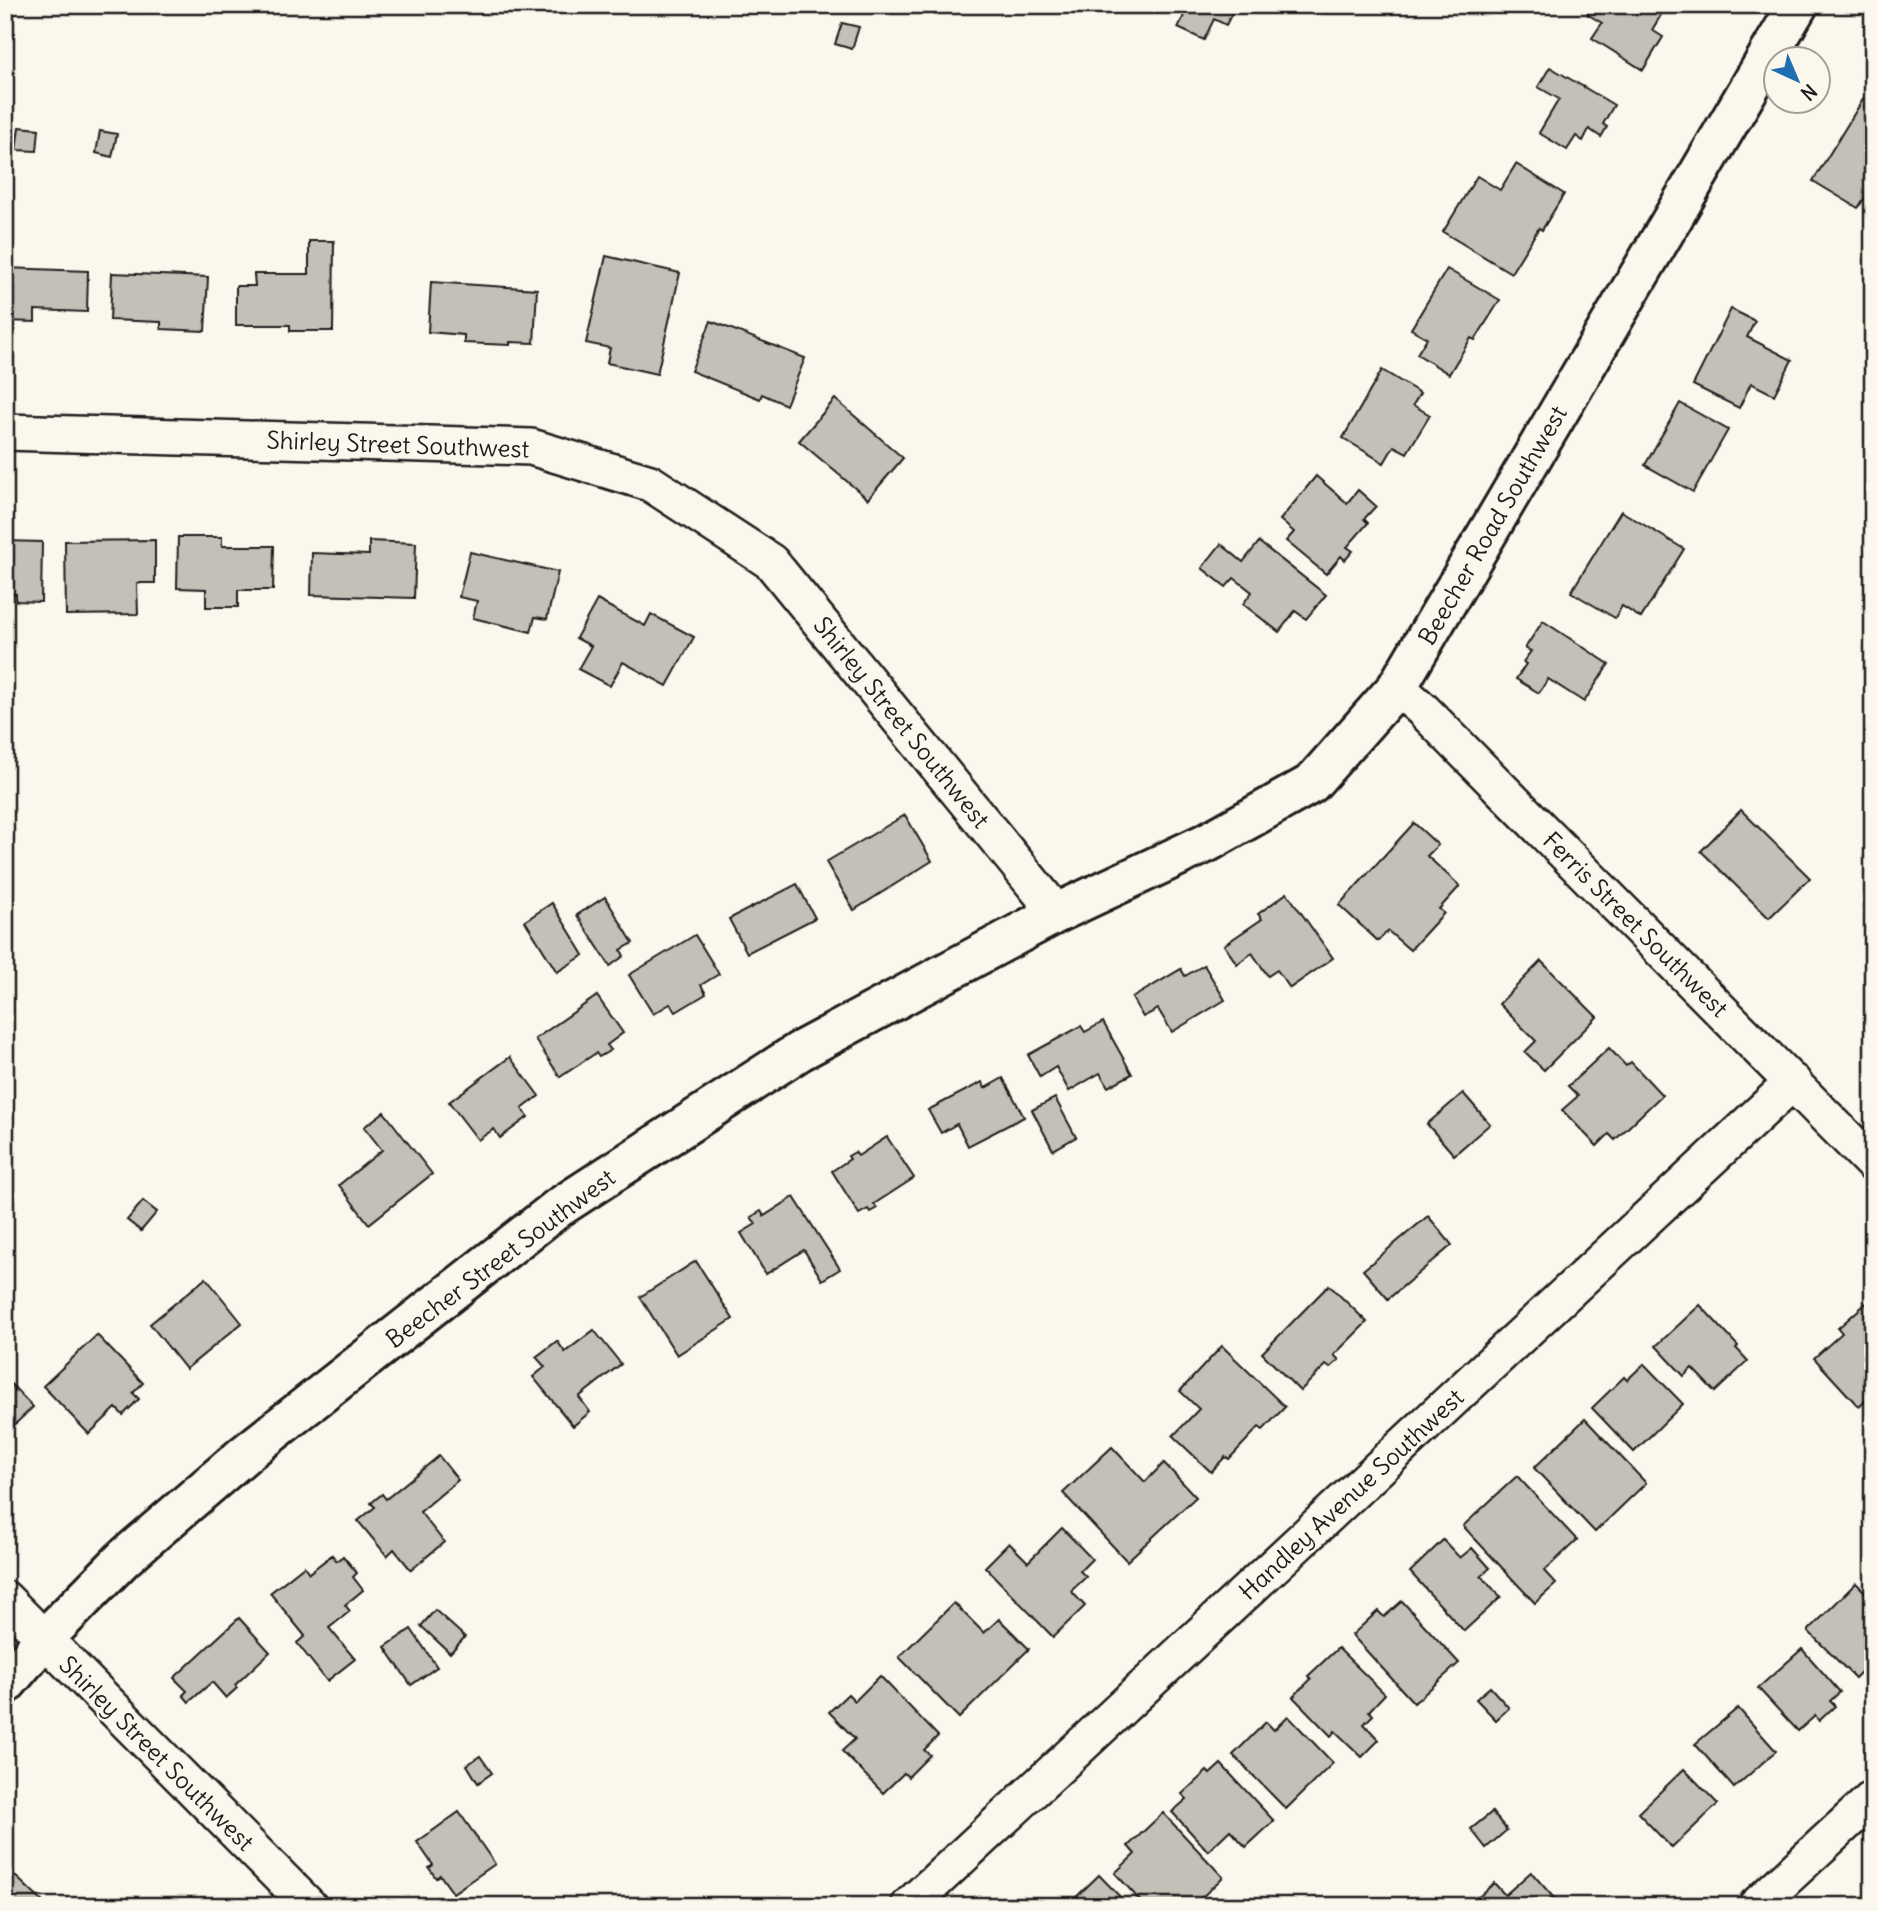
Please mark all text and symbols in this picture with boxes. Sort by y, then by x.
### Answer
north arrow [1762,46,1832,116]
text: N [1796,79,1822,105]
street label: Beecher Road Southwest [1411,400,1573,650]
street label: Shirley Street Southwest [266,424,530,464]
street label: Shirley Street Southwest [808,610,996,834]
street label: Ferris Street Southwest [1537,825,1735,1023]
street label: Beecher Street Southwest [379,1162,621,1354]
street label: Handley Avenue Southwest [1232,1382,1470,1606]
street label: Shirley Street Southwest [53,1649,261,1857]

